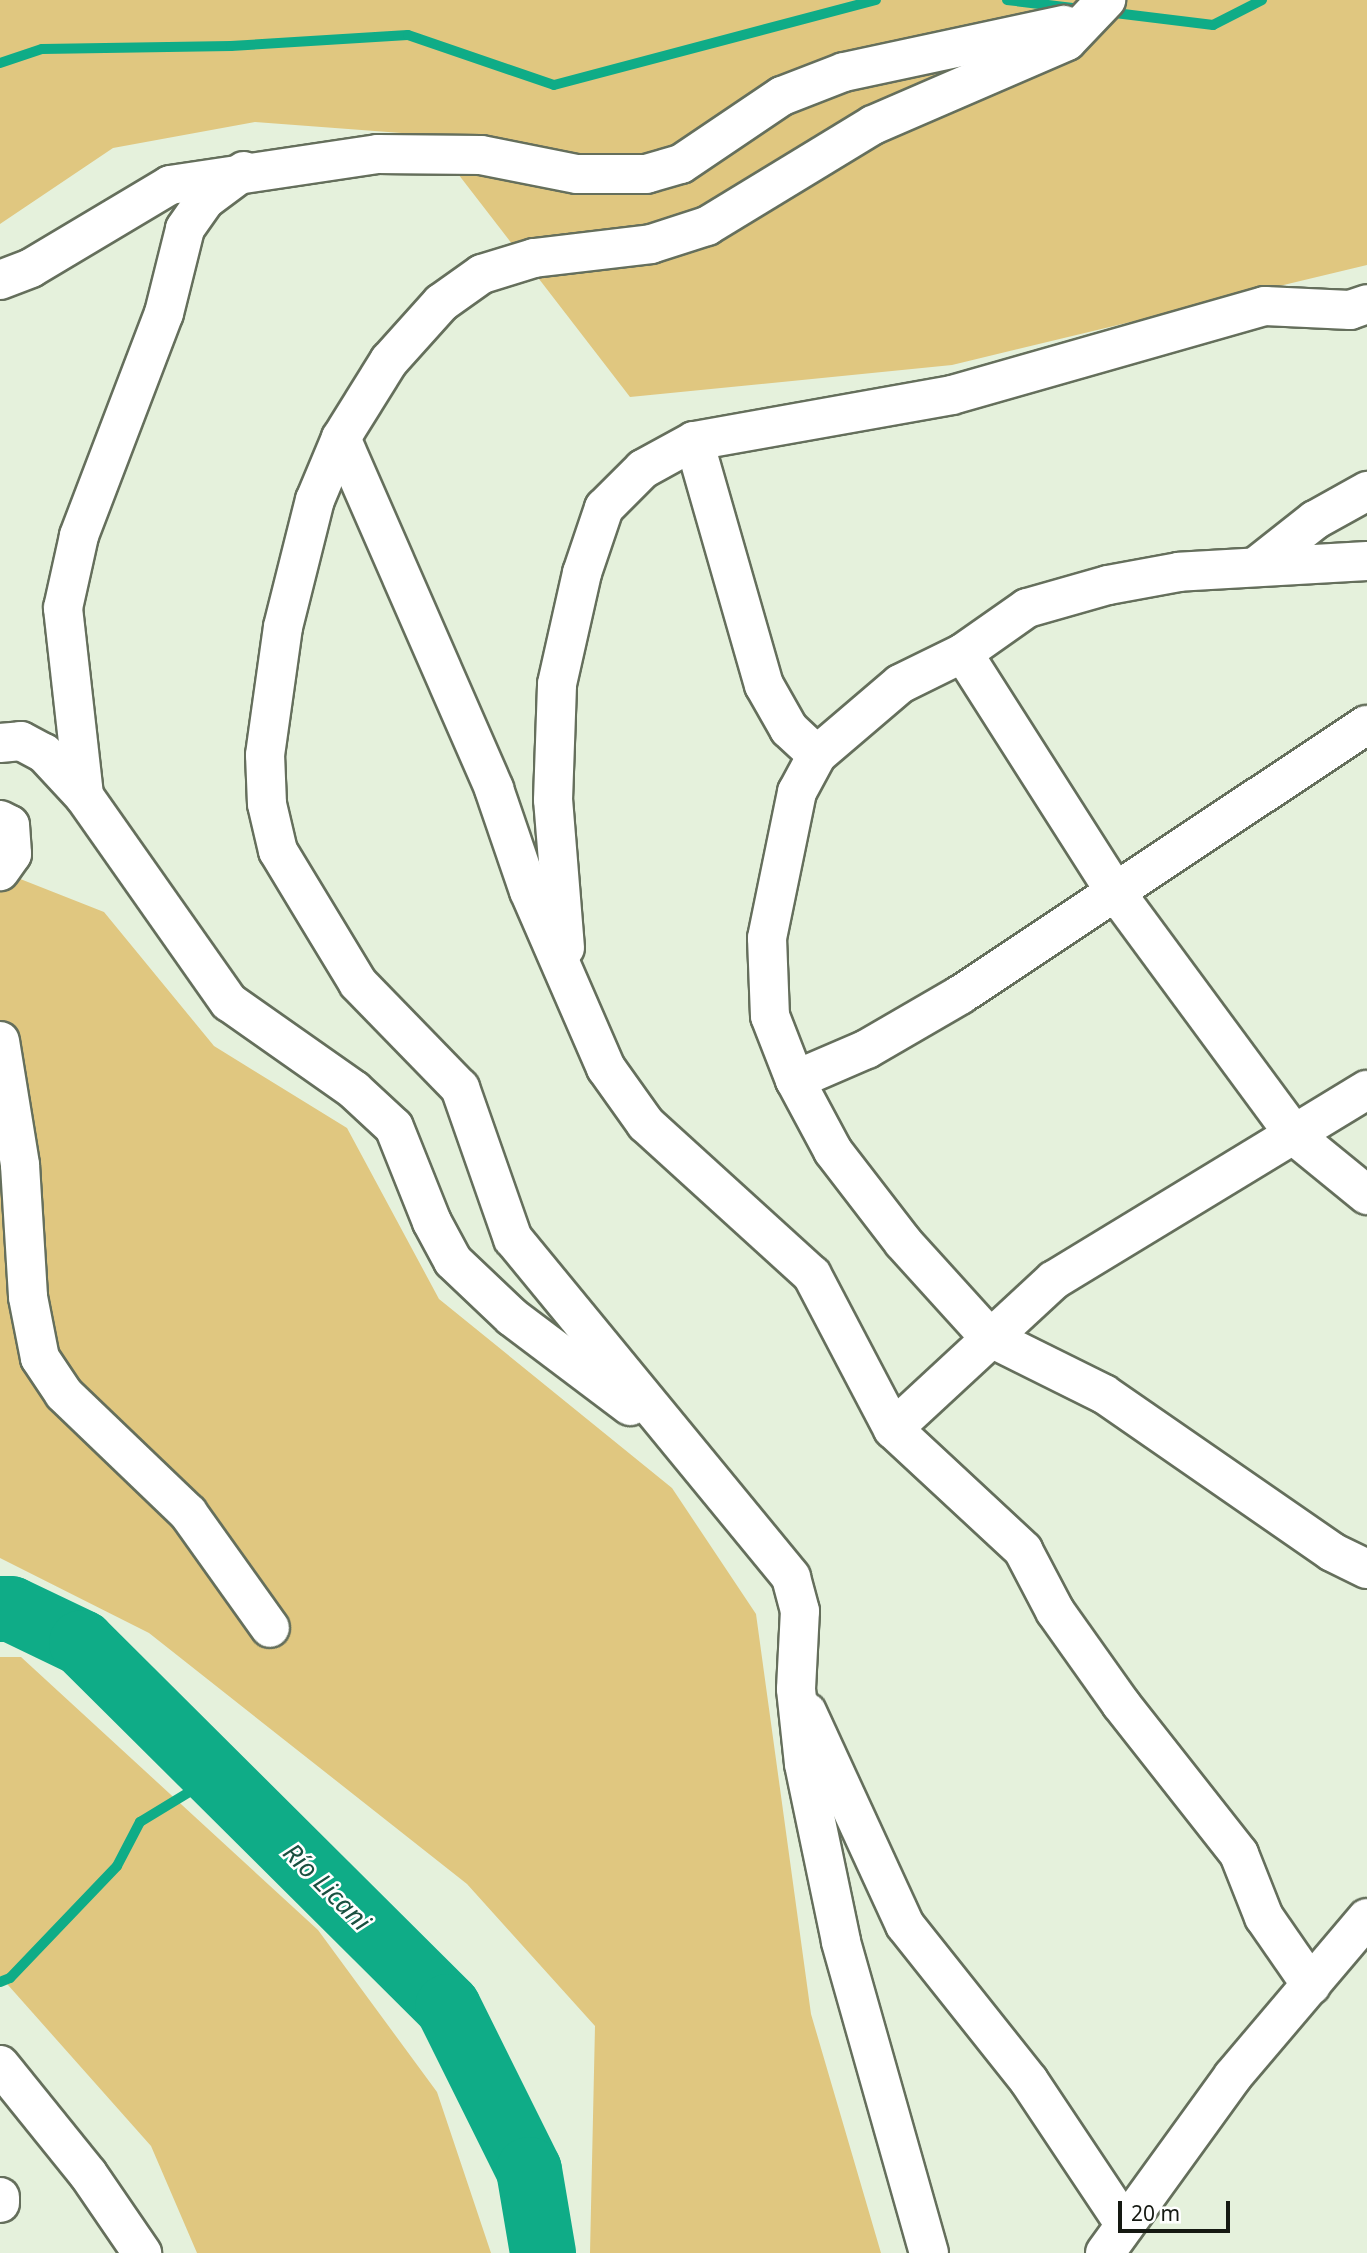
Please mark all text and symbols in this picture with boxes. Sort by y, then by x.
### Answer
water label: Río Licani [277,1837,377,1937]
scale bar [1122,2186,1234,2230]
text: 20 m [1131,2199,1180,2227]

